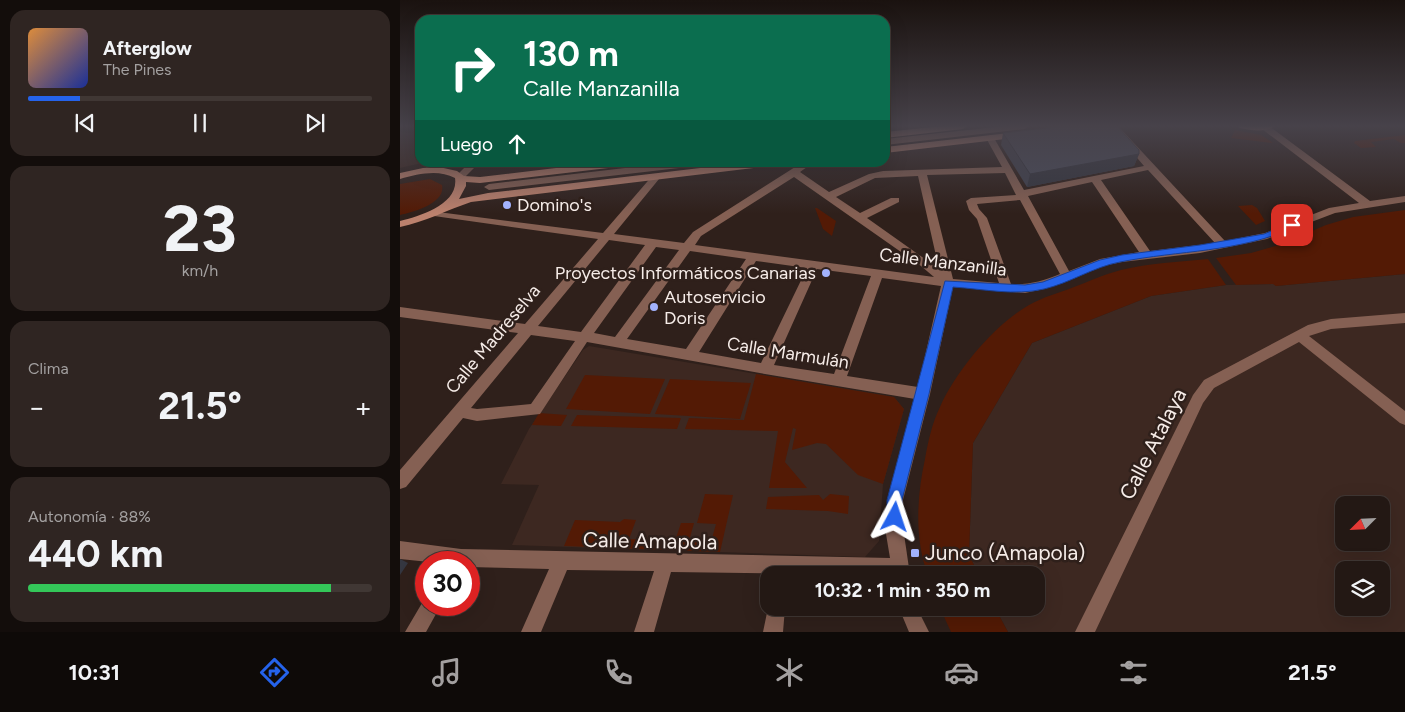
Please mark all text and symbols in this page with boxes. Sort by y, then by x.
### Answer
text: 130 m [523,33,619,75]
icon: right [440,35,505,100]
text: Afterglow [103,37,192,60]
text: The Pines [103,60,172,79]
text: Calle Manzanilla [523,75,680,102]
icon: previous [71,109,99,137]
icon: pause [186,109,214,137]
icon: next [301,109,329,137]
icon: ahead [503,130,531,158]
text: Luego [440,133,493,156]
text: 23 [163,189,237,267]
place label: Domino's [517,194,592,216]
marker: Domino's [501,199,513,211]
pin [1271,204,1313,246]
icon: arrive [1278,211,1306,239]
street label: Calle Manzanilla [878,243,1008,281]
text: km/h [182,261,218,280]
place label: Proyectos Informáticos Canarias [555,262,816,284]
marker: Proyectos Informáticos Canarias [820,267,832,279]
street label: Calle Madreselva [441,280,545,398]
place label: Autoservicio Doris [664,286,766,329]
marker: Autoservicio Doris [648,301,660,313]
street label: Calle Marmulán [725,332,851,374]
text: Clima [28,359,69,378]
text: 21.5° [158,383,242,429]
street label: Calle Atalaya [1114,384,1191,503]
text: − [28,390,45,424]
text: + [355,390,372,424]
position arrow [868,490,920,542]
north arrow [1335,496,1390,551]
map controls [1335,496,1390,616]
text: Autonomía · 88% [28,507,151,526]
street label: Calle Amapola [583,527,717,554]
text: 440 km [28,531,163,577]
place label: Junco (Amapola) [925,540,1085,565]
marker: Junco (Amapola) [909,547,921,559]
speed limit sign: 30 [415,551,480,616]
button: layers [1335,561,1390,616]
text: 10:32 · 1 min · 350 m [815,579,990,602]
icon: directions [257,655,292,690]
icon: music [429,655,464,690]
icon: phone [601,655,636,690]
icon: climate [772,655,807,690]
icon: car [944,655,979,690]
icon: filters [1116,655,1151,690]
text: 10:31 [68,659,120,686]
text: 21.5° [1288,659,1336,686]

